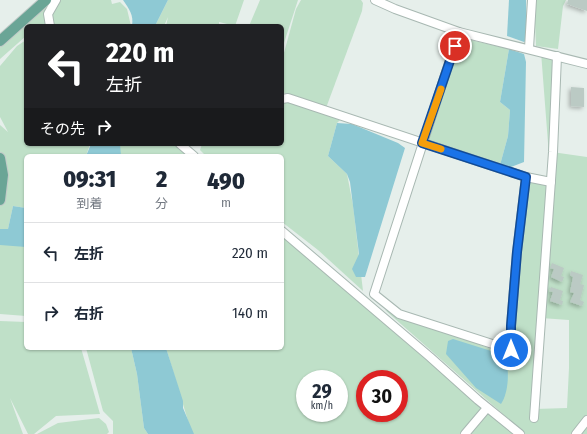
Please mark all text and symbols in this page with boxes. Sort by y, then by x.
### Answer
pin [438,29,472,63]
icon: arrive [444,35,466,57]
text: 220 m [106,36,174,69]
icon: left [40,40,92,92]
text: 左折 [106,74,142,96]
icon: right [93,116,115,138]
text: その先 [40,120,85,138]
text: 09:31 [63,165,116,193]
text: 2 [156,165,167,193]
text: 490 [207,167,245,195]
text: m [221,195,231,210]
text: 到着 [77,196,103,211]
text: 分 [155,196,168,211]
icon: left [40,242,62,264]
text: 220 m [232,244,268,262]
text: 左折 [74,245,104,263]
icon: right [40,302,62,324]
text: 140 m [232,304,268,322]
text: 右折 [74,305,104,323]
position arrow [490,329,532,371]
speed limit sign: 30 [356,370,408,422]
text: 29 [312,379,332,403]
text: km/h [311,400,333,412]

